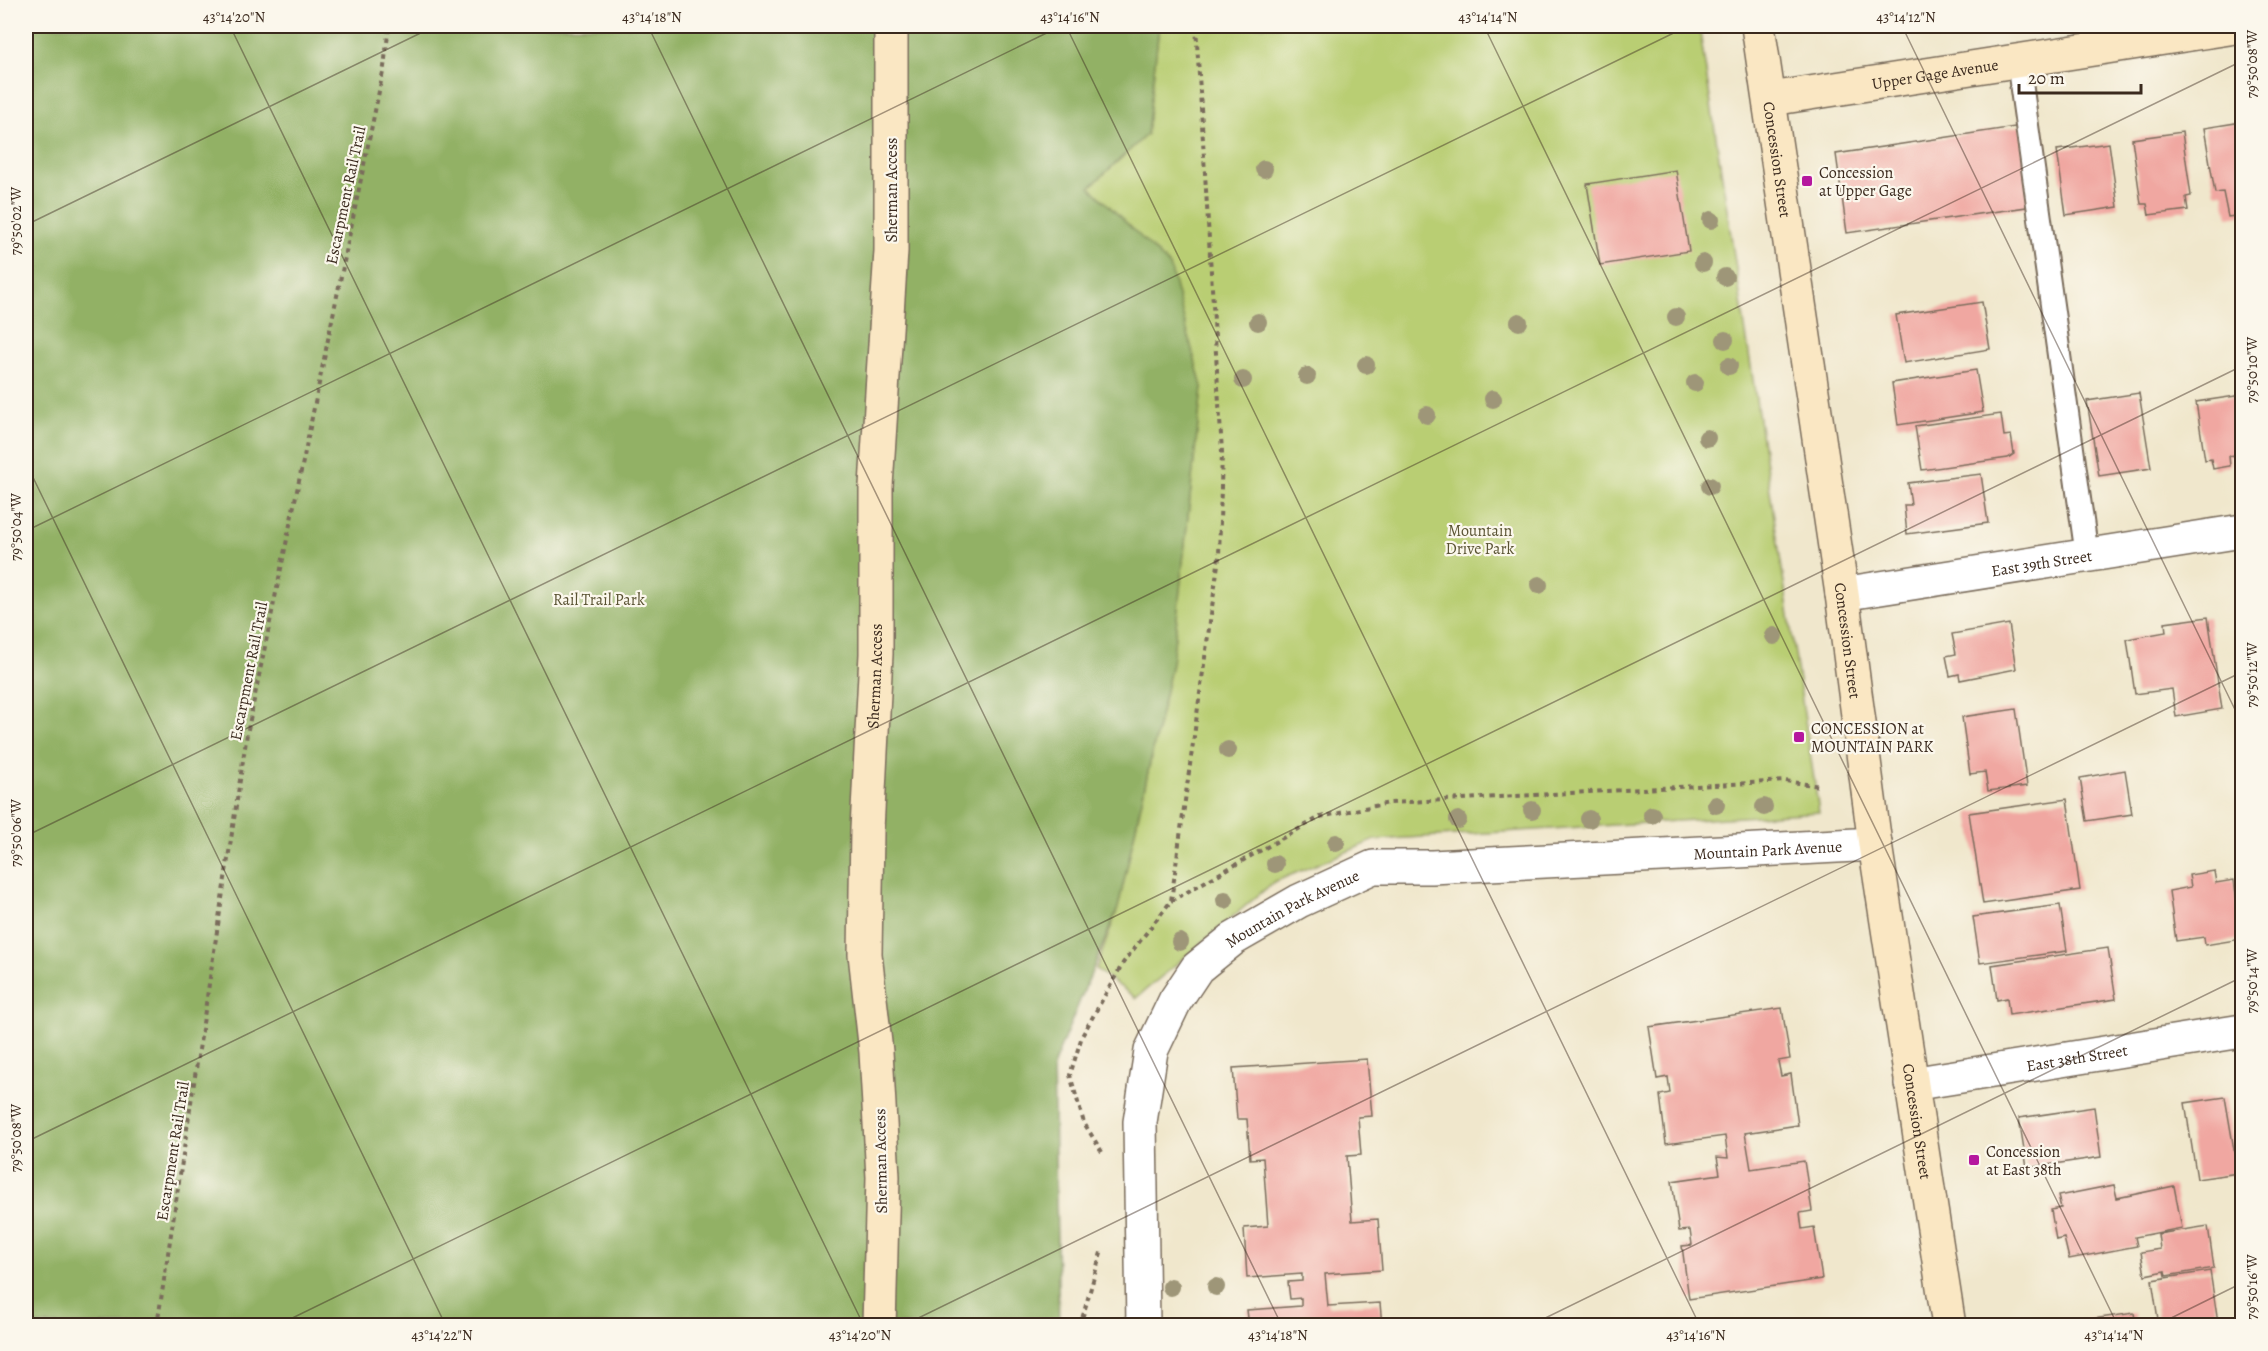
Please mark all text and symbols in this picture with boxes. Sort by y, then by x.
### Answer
text: 43°14'20"N [203,7,265,27]
text: 43°14'18"N [622,7,682,27]
text: 43°14'16"N [1040,7,1100,27]
text: 43°14'14"N [1458,7,1518,27]
text: 43°14'12"N [1876,7,1936,27]
text: 79°50'08"W [2242,30,2262,98]
street label: Upper Gage Avenue [1870,54,2000,95]
scale bar [2019,57,2140,95]
text: 20 m [2028,66,2065,90]
street label: Concession Street [1757,100,1796,219]
street label: Escarpment Rail Trail [321,124,371,266]
street label: Sherman Access [881,137,903,243]
place label: Concession at Upper Gage [1819,162,1912,202]
marker: Concession at Upper Gage [1800,174,1814,188]
text: 79°50'02"W [6,187,26,255]
text: 79°50'10"W [2242,337,2262,403]
text: 79°50'04"W [6,493,26,561]
park label: Mountain Drive Park [1445,520,1515,560]
street label: East 39th Street [1990,545,2094,582]
street label: Concession Street [1828,581,1866,700]
park label: Rail Trail Park [553,589,645,611]
street label: Escarpment Rail Trail [225,600,273,742]
street label: Sherman Access [862,624,888,729]
text: 79°50'12"W [2242,642,2262,708]
place label: CONCESSION at MOUNTAIN PARK [1811,718,1933,758]
marker: CONCESSION at MOUNTAIN PARK [1792,730,1806,744]
text: 79°50'06"W [6,799,26,867]
street label: Mountain Park Avenue [1693,836,1843,865]
street label: Mountain Park Avenue [1221,865,1363,953]
text: 79°50'14"W [2242,948,2262,1014]
street label: East 38th Street [2025,1039,2129,1077]
street label: Concession Street [1897,1062,1936,1181]
street label: Escarpment Rail Trail [151,1080,195,1222]
text: 79°50'08"W [6,1104,26,1172]
street label: Sherman Access [869,1108,893,1214]
place label: Concession at East 38th [1986,1141,2062,1181]
marker: Concession at East 38th [1967,1153,1981,1167]
text: 79°50'16"W [2242,1254,2262,1320]
text: 43°14'22"N [411,1325,473,1345]
text: 43°14'20"N [829,1325,891,1345]
text: 43°14'18"N [1248,1325,1308,1345]
text: 43°14'16"N [1666,1325,1726,1345]
text: 43°14'14"N [2084,1325,2144,1345]

